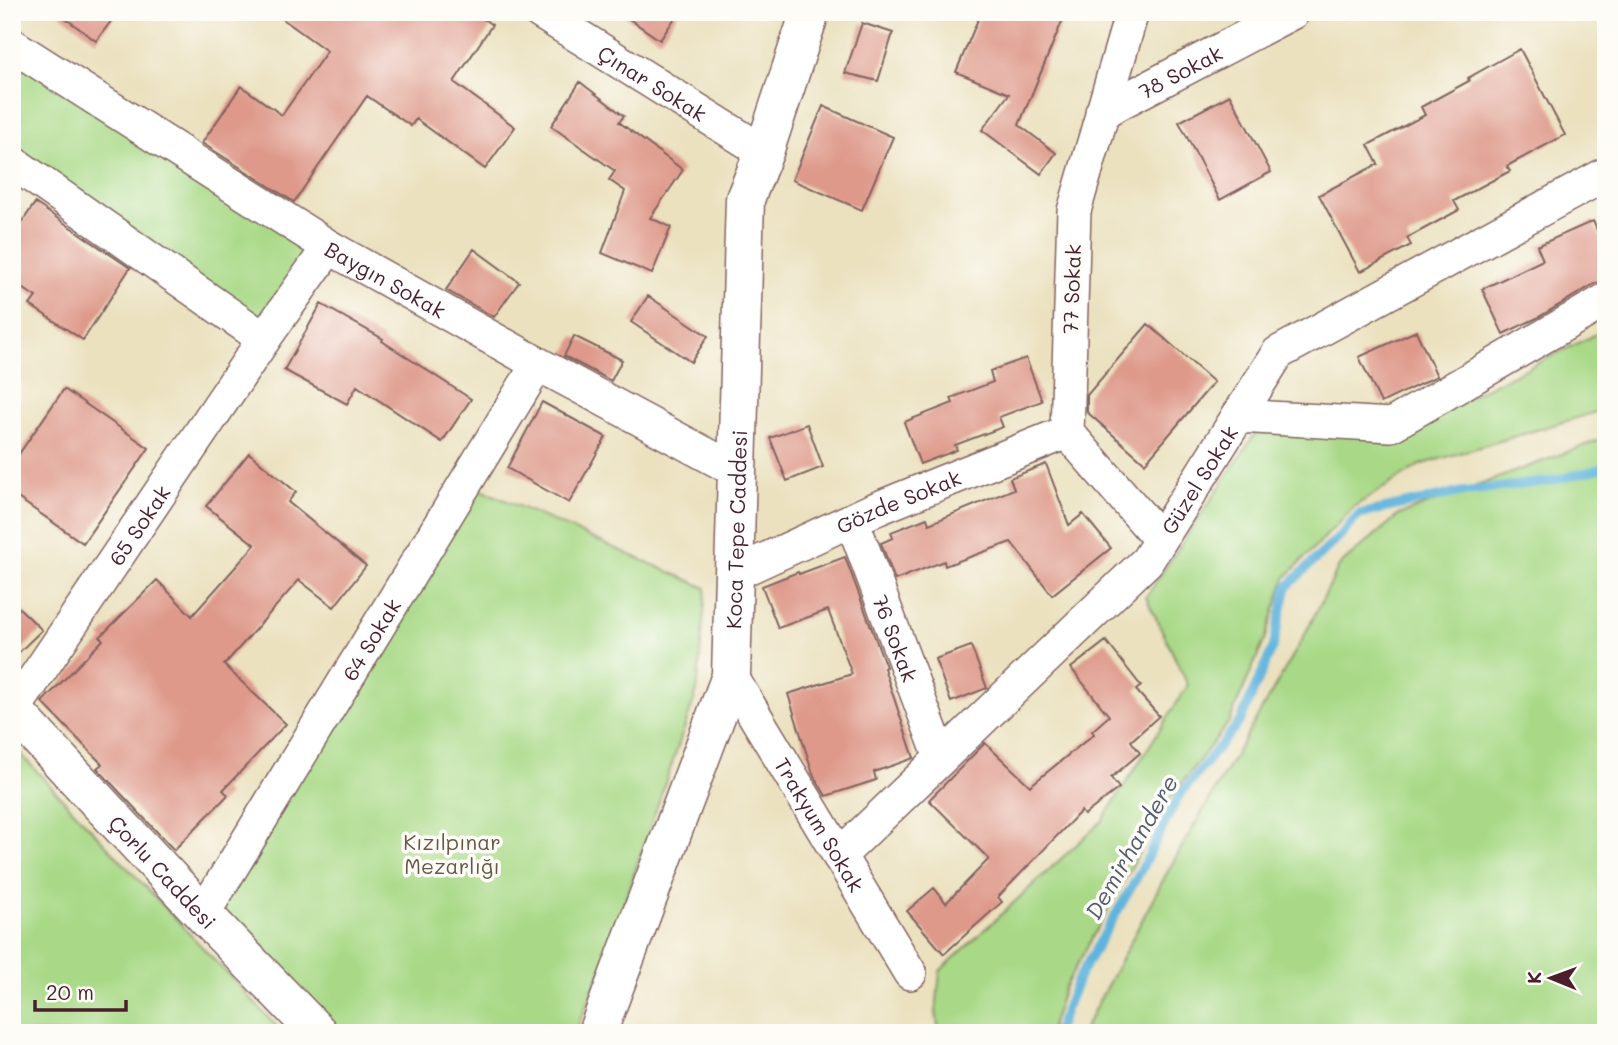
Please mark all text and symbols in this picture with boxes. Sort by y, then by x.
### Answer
street label: Çınar Sokak [593,38,712,127]
street label: 78 Sokak [1133,38,1226,104]
street label: Baygın Sokak [321,234,451,323]
street label: 77 Sokak [1056,244,1086,334]
street label: Güzel Sokak [1154,420,1243,539]
street label: Koca Tepe Caddesi [719,429,752,629]
street label: Gözde Sokak [832,463,965,539]
street label: 65 Sokak [102,479,175,570]
street label: 76 Sokak [868,591,925,685]
street label: 64 Sokak [335,593,406,685]
street label: Trakyum Sokak [769,752,871,896]
water label: Demirhandere [1078,770,1184,924]
street label: Çorlu Caddesi [104,809,223,934]
park label: Kızılpınar Mezarlığı [403,828,501,879]
north arrow [1516,944,1586,1014]
scale bar [35,968,126,1012]
text: K [1521,971,1546,984]
text: 20 m [46,978,94,1005]

